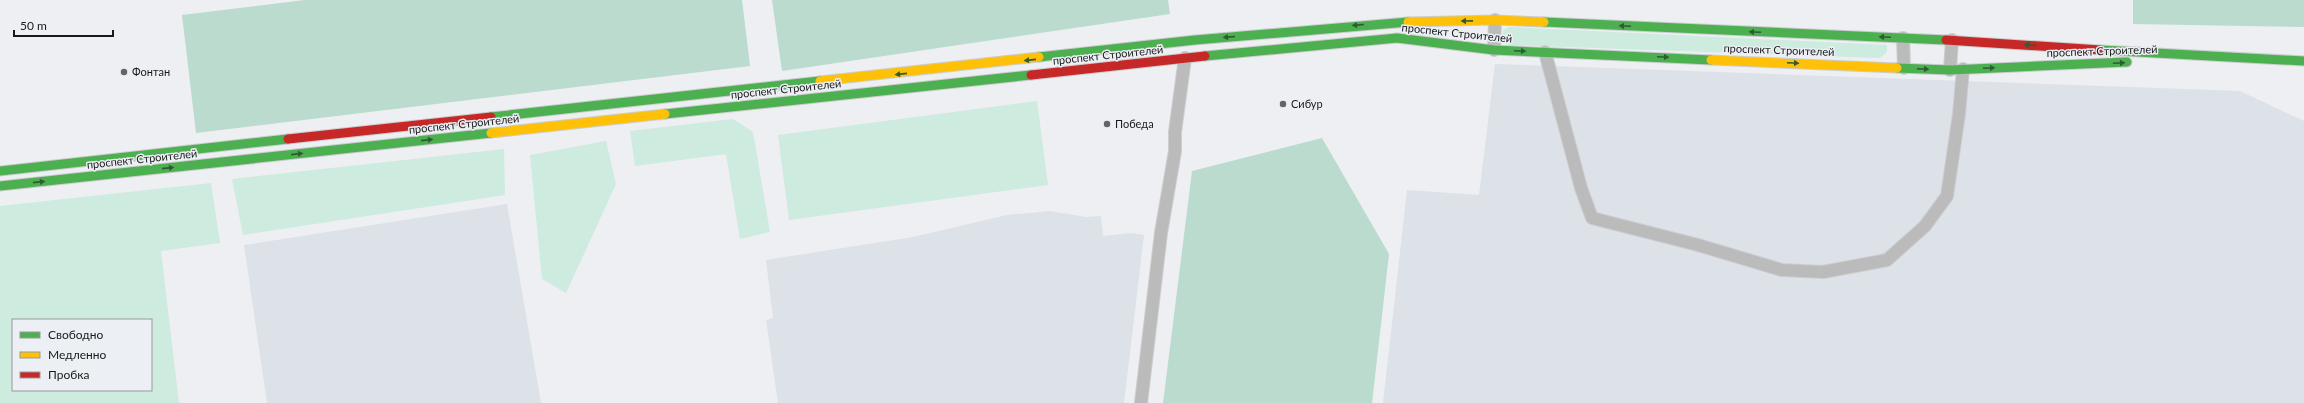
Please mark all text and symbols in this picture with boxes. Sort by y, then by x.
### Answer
scale bar [14,12,113,38]
text: 50 m [20,18,47,33]
one-way arrow [1460,18,1473,24]
street label: проспект Строителей [1401,20,1513,45]
one-way arrow [1352,22,1364,29]
one-way arrow [1618,23,1631,29]
one-way arrow [1749,28,1761,35]
one-way arrow [1223,34,1235,41]
one-way arrow [1878,34,1891,40]
street label: проспект Строителей [1723,41,1835,58]
street label: проспект Строителей [1052,42,1164,67]
one-way arrow [2024,42,2036,49]
street label: проспект Строителей [2046,42,2158,59]
one-way arrow [1514,48,1526,55]
one-way arrow [1657,54,1669,61]
one-way arrow [1024,57,1036,63]
one-way arrow [2113,59,2125,66]
one-way arrow [1787,60,1800,66]
place label: Фонтан [132,65,170,78]
one-way arrow [1917,65,1929,72]
one-way arrow [1983,65,1996,71]
marker: Фонтан [119,67,129,77]
one-way arrow [895,70,907,77]
street label: проспект Строителей [730,76,842,101]
place label: Сибур [1291,97,1323,110]
marker: Сибур [1278,99,1288,109]
street label: проспект Строителей [408,111,520,136]
place label: Победа [1115,117,1154,130]
marker: Победа [1102,119,1112,129]
one-way arrow [420,137,433,143]
street label: проспект Строителей [86,146,198,171]
one-way arrow [291,151,303,157]
one-way arrow [162,165,174,171]
one-way arrow [33,179,45,185]
legend [12,319,152,391]
text: Свободно [48,327,104,342]
text: Медленно [48,347,107,362]
text: Пробка [48,367,89,382]

